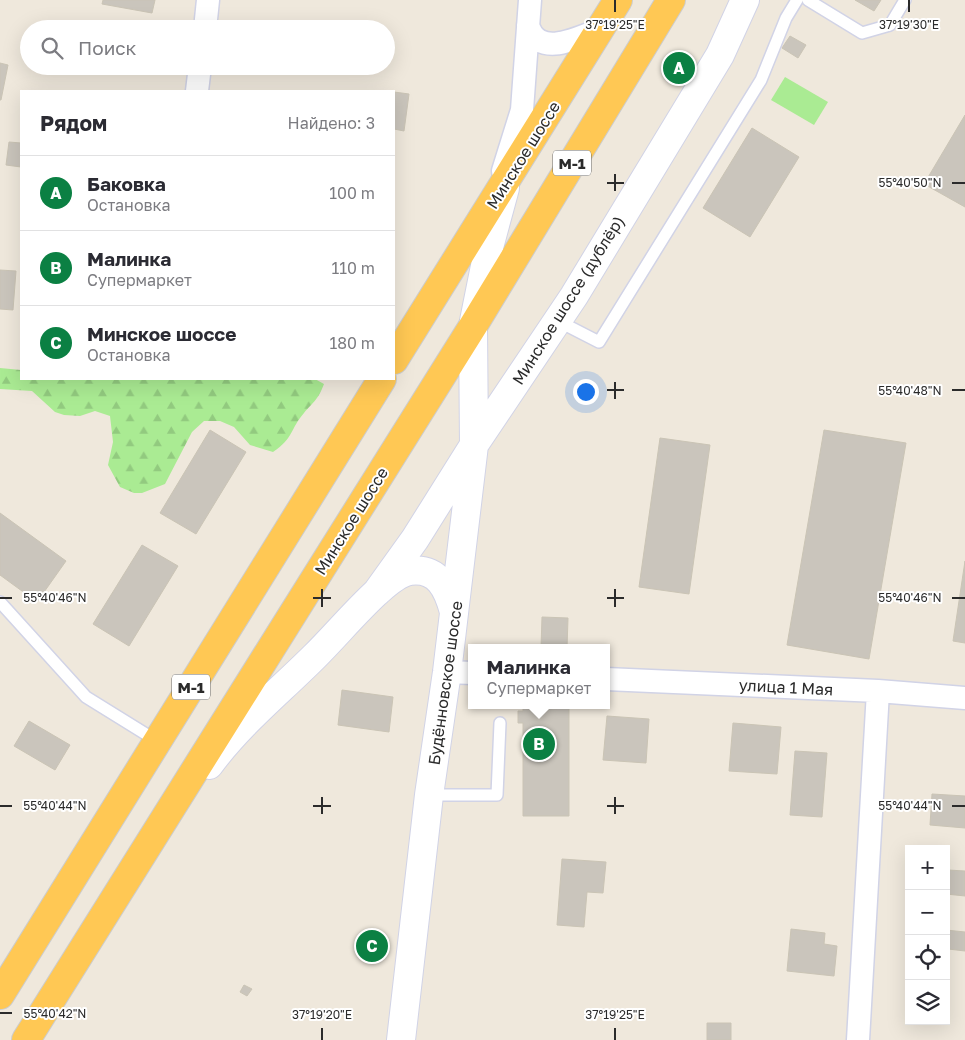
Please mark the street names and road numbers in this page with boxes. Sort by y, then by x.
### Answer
street label: Минское шоссе [482,98,564,212]
road number: М-1 [553,150,591,176]
street label: Минское шоссе (дублёр) [508,212,628,388]
street label: Минское шоссе [310,464,392,578]
street label: Будённовское шоссе [424,600,466,766]
road number: М-1 [172,674,210,700]
street label: улица 1 Мая [738,675,834,699]

